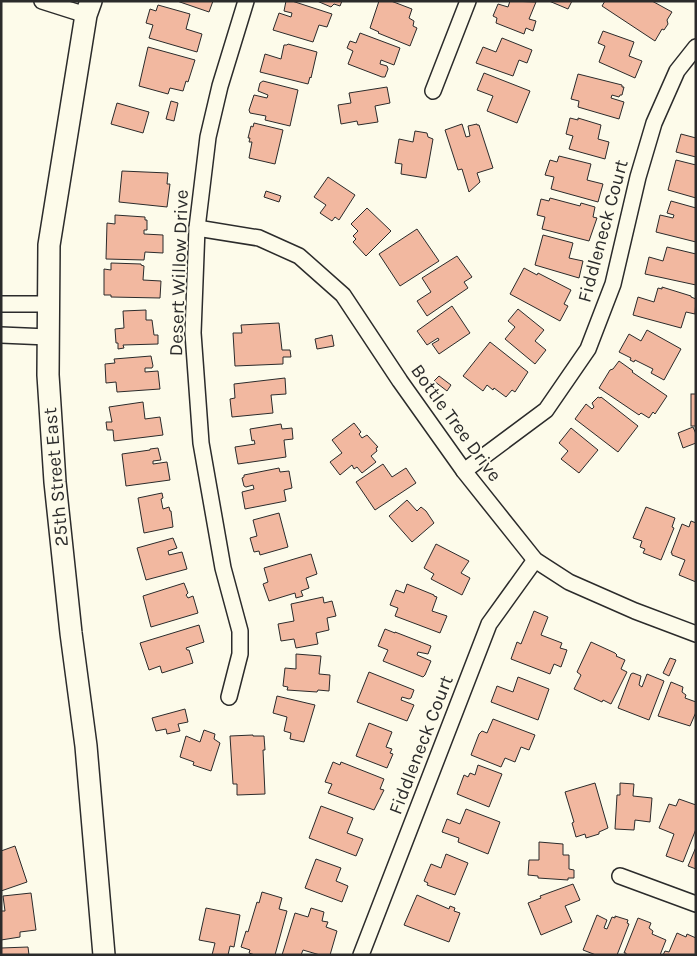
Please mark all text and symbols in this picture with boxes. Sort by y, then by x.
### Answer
street label: Fiddleneck Court [573,157,633,305]
street label: Desert Willow Drive [165,189,193,357]
street label: Bottle Tree Drive [406,360,506,486]
street label: 25th Street East [39,406,73,548]
street label: Fiddleneck Court [384,672,458,818]

